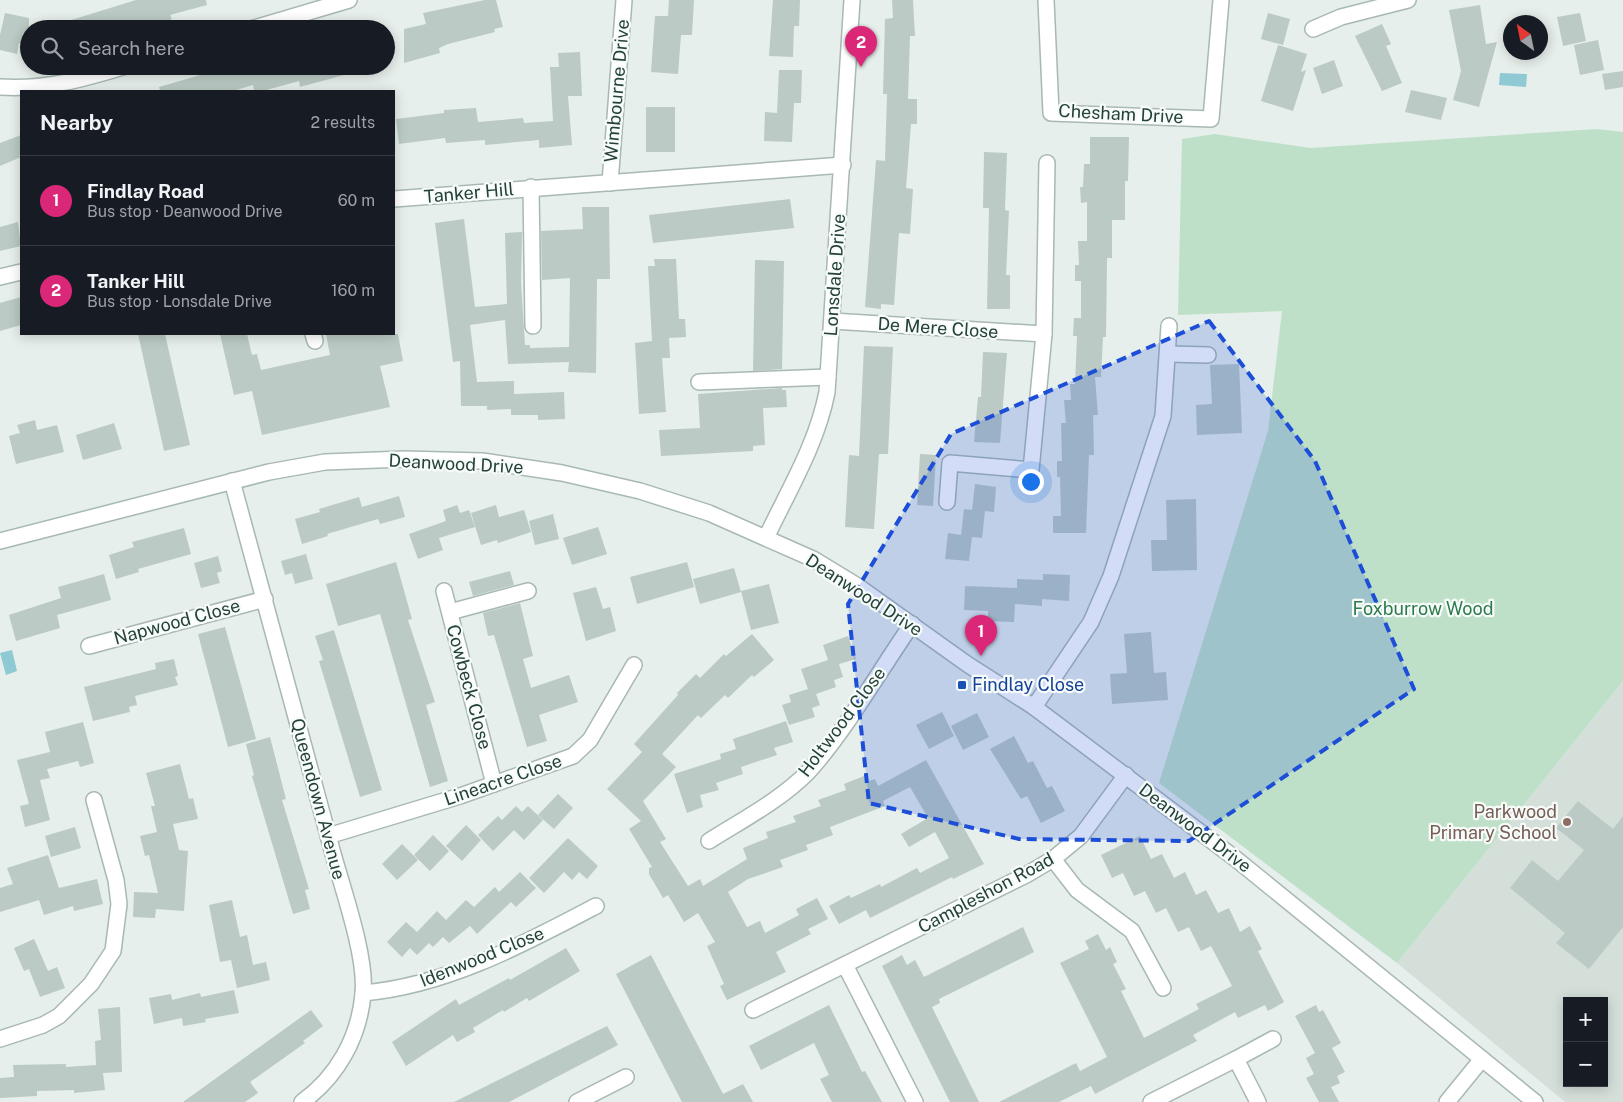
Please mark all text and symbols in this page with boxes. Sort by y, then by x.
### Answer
north arrow [1503,15,1548,60]
street label: Wimbourne Drive [600,18,633,163]
search box [20,20,395,75]
pin: 2 [845,26,877,67]
icon: search [38,34,66,62]
text: Search here [78,37,185,59]
street label: Chesham Drive [1058,100,1184,127]
text: Nearby [40,110,113,135]
text: 2 results [310,113,375,132]
street label: Tanker Hill [423,178,515,207]
text: Findlay Road [87,180,204,202]
text: 1 [53,191,59,210]
text: 60 m [338,191,375,210]
text: Bus stop · Deanwood Drive [87,202,283,221]
street label: Lonsdale Drive [820,213,849,337]
text: Tanker Hill [87,270,185,292]
text: 2 [51,281,61,300]
text: 160 m [331,281,375,300]
text: Bus stop · Lonsdale Drive [87,292,272,311]
street label: De Mere Close [877,313,999,342]
street label: Deanwood Drive [388,449,524,478]
your location [1018,469,1044,495]
street label: Deanwood Drive [802,549,927,640]
street label: Napwood Close [111,595,242,649]
park label: Foxburrow Wood [1353,598,1493,619]
pin: 1 [965,615,997,656]
street label: Cowbeck Close [443,622,496,752]
street label: Holtwood Close [794,663,890,781]
place label: Findlay Close [972,674,1084,695]
marker: Findlay Close [956,679,968,691]
street label: Queendown Avenue [287,716,350,882]
street label: Lineacre Close [441,750,565,810]
street label: Deanwood Drive [1135,779,1256,877]
place label: Parkwood Primary School [1429,801,1557,843]
marker: Parkwood Primary School [1561,816,1573,828]
street label: Campleshon Road [914,848,1057,937]
street label: Idenwood Close [417,922,547,991]
map controls [1563,997,1608,1087]
button: + [1563,997,1608,1042]
button: − [1563,1042,1608,1087]

